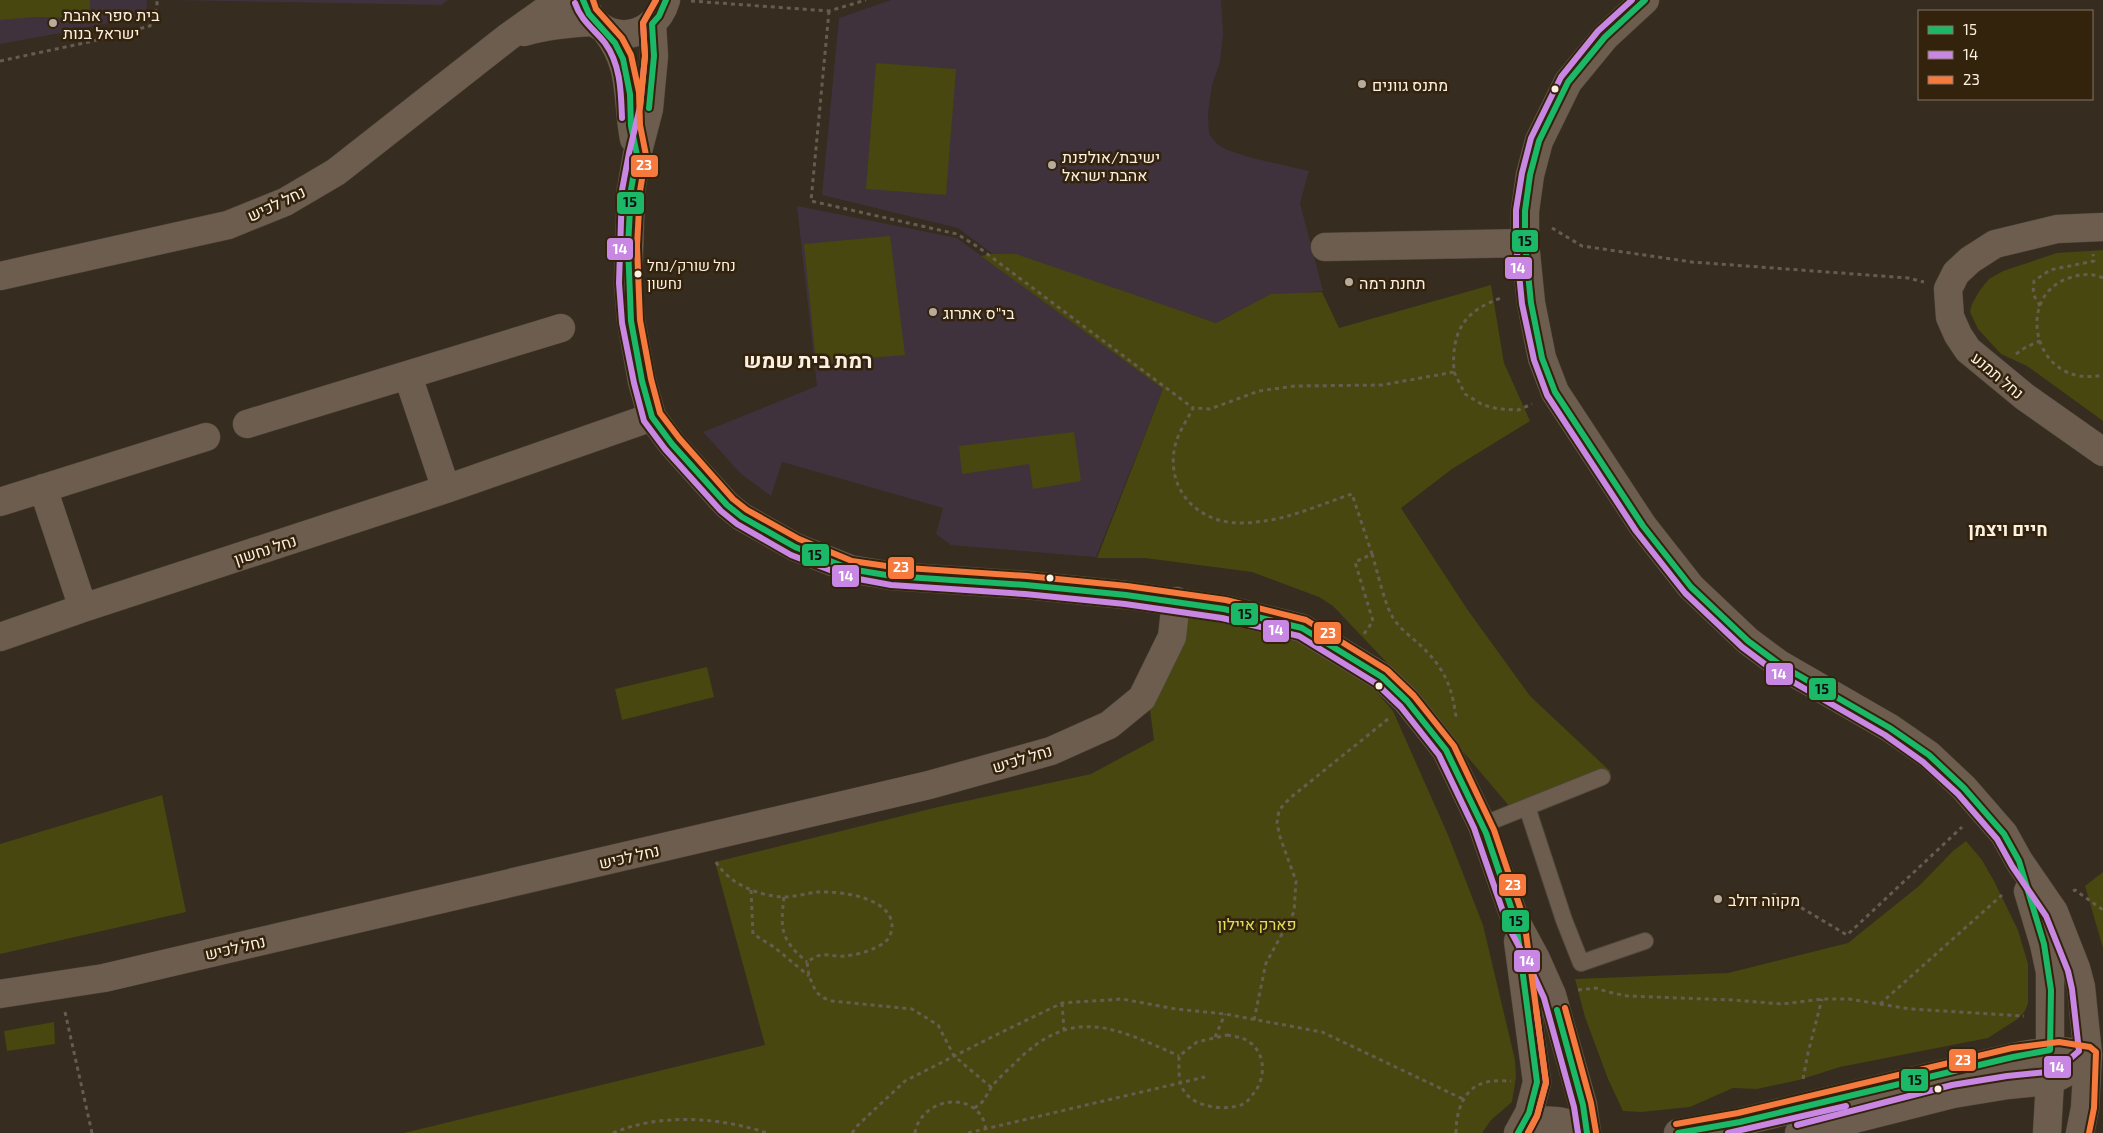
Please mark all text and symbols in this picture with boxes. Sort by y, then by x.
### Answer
place label: בית ספר אהבת ישראל בנות [63,5,160,42]
legend [1918,10,2093,100]
marker: בית ספר אהבת ישראל בנות [47,17,59,29]
text: 15 [1963,20,1977,38]
text: 14 [1963,45,1978,63]
text: 23 [1963,70,1980,88]
place label: מתנס גוונים [1372,75,1448,94]
marker: מתנס גוונים [1356,78,1368,90]
unlabelled marker [1550,84,1560,94]
place label: ישיבת/אולפנת אהבת ישראל [1062,147,1160,184]
line badge: 23 [630,154,659,178]
text: 23 [636,156,652,173]
marker: ישיבת/אולפנת אהבת ישראל [1046,159,1058,171]
street label: נחל לכיש [244,181,308,225]
line badge: 15 [616,191,645,215]
text: 15 [623,193,637,210]
line badge: 15 [1511,229,1539,253]
text: 15 [1518,232,1532,249]
line badge: 14 [606,237,634,261]
text: 14 [613,240,628,257]
place label: נחל שורק/נחל נחשון [647,256,736,292]
line badge: 14 [1504,256,1533,280]
text: 14 [1511,259,1526,276]
marker: נחל שורק/נחל נחשון [633,269,643,279]
place label: תחנת רמה [1359,273,1425,292]
marker: תחנת רמה [1343,276,1355,288]
place label: בי"ס אתרוג [943,303,1015,322]
marker: בי"ס אתרוג [927,306,939,318]
district label: רמת בית שמש [744,347,872,372]
street label: נחל תמנע [1968,348,2028,402]
district label: חיים ויצמן [1968,518,2048,540]
street label: נחל נחשון [231,530,299,568]
line badge: 15 [801,543,830,567]
text: 15 [808,546,822,563]
line badge: 23 [887,556,915,580]
text: 23 [893,558,909,575]
line badge: 14 [831,564,860,588]
text: 14 [839,567,854,584]
unlabelled marker [1045,573,1055,583]
line badge: 15 [1230,602,1259,626]
text: 15 [1238,605,1252,622]
line badge: 14 [1262,619,1290,643]
text: 14 [1269,621,1284,638]
line badge: 23 [1313,621,1342,645]
text: 23 [1320,624,1336,641]
line badge: 14 [1765,662,1794,686]
text: 14 [1772,665,1787,682]
line badge: 15 [1808,677,1837,701]
text: 15 [1815,680,1829,697]
unlabelled marker [1374,681,1384,691]
street label: נחל לכיש [990,740,1054,776]
street label: נחל לכיש [597,840,661,872]
line badge: 23 [1498,873,1527,897]
text: 23 [1505,876,1521,893]
place label: מקווה דולב [1728,890,1800,909]
marker: מקווה דולב [1712,893,1724,905]
line badge: 15 [1501,909,1530,933]
text: 15 [1509,912,1523,929]
park label: פארק איילון [1217,914,1297,933]
street label: נחל לכיש [203,931,267,963]
line badge: 14 [1513,949,1541,973]
text: 14 [1520,952,1535,969]
line badge: 23 [1948,1048,1977,1072]
text: 23 [1955,1051,1971,1068]
line badge: 14 [2043,1055,2072,1079]
text: 14 [2050,1058,2065,1075]
line badge: 15 [1900,1068,1929,1092]
text: 15 [1908,1071,1922,1088]
unlabelled marker [1933,1084,1943,1094]

